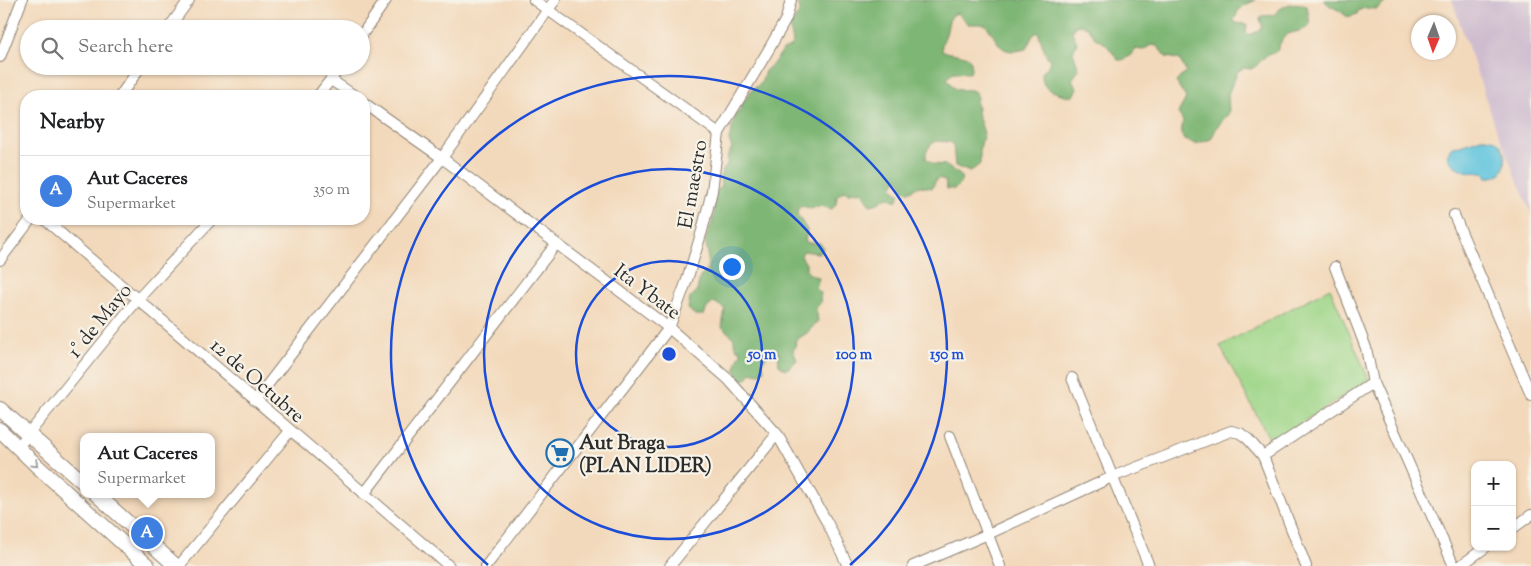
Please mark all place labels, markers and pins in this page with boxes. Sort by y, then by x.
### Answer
centre of rings [660,345,678,363]
place label: Aut Braga (PLAN LIDER) [579,430,712,482]
supermarket icon: Aut Braga (PLAN LIDER) [545,438,575,468]
pin: A [131,514,163,552]

